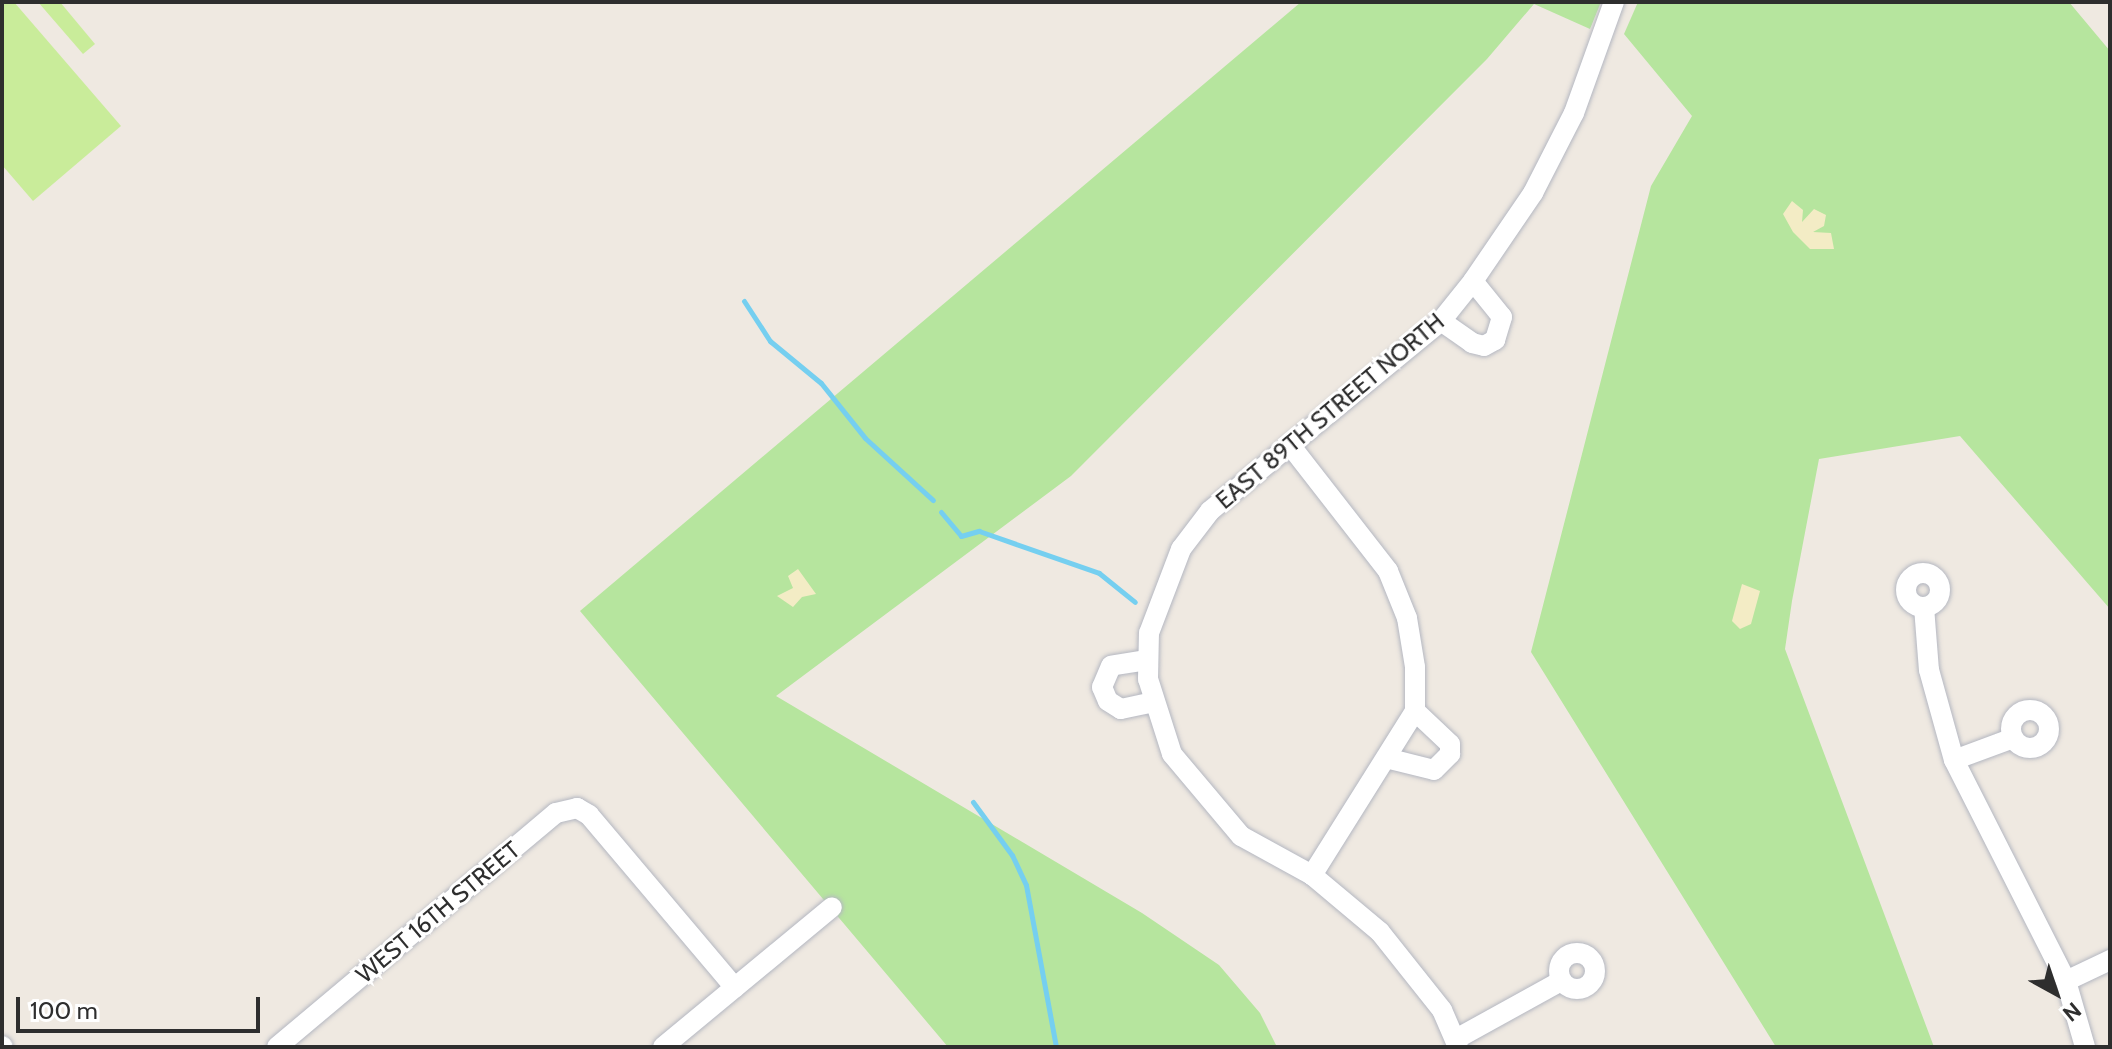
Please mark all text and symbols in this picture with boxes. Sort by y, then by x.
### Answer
street label: EAST 89TH STREET NORTH [1210,307,1450,515]
street label: WEST 16TH STREET [350,835,526,989]
north arrow [2016,953,2096,1033]
scale bar [20,981,264,1031]
text: 100 m [30,996,98,1025]
text: N [2057,996,2086,1027]

